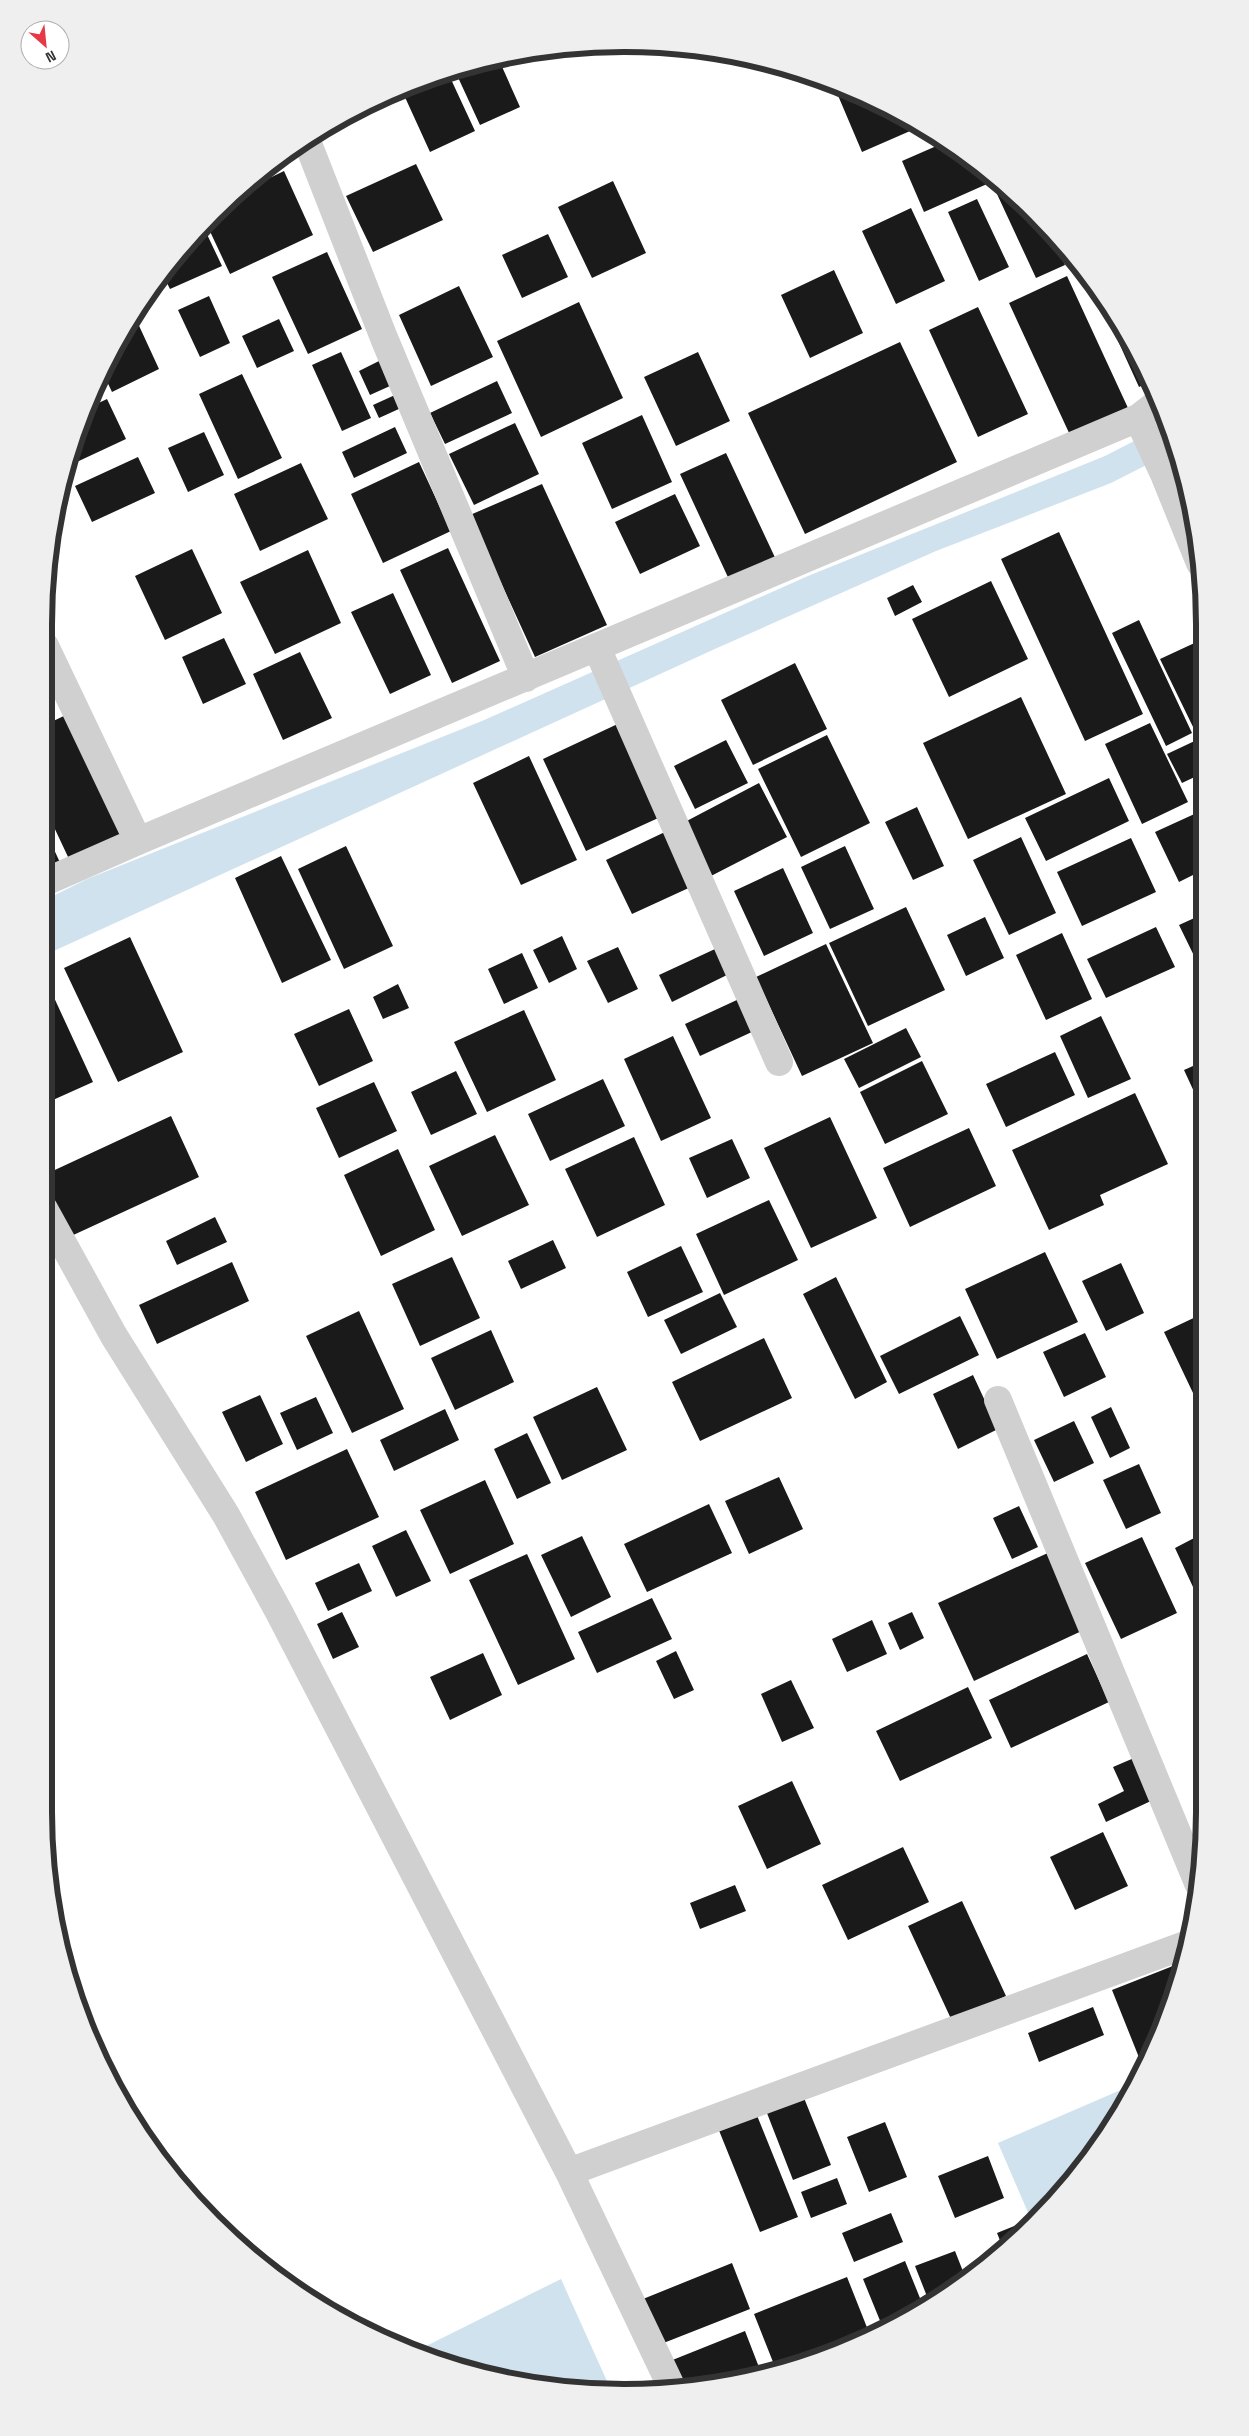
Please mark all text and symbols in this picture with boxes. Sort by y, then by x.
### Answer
north arrow [20,20,70,70]
text: N [43,46,59,67]

